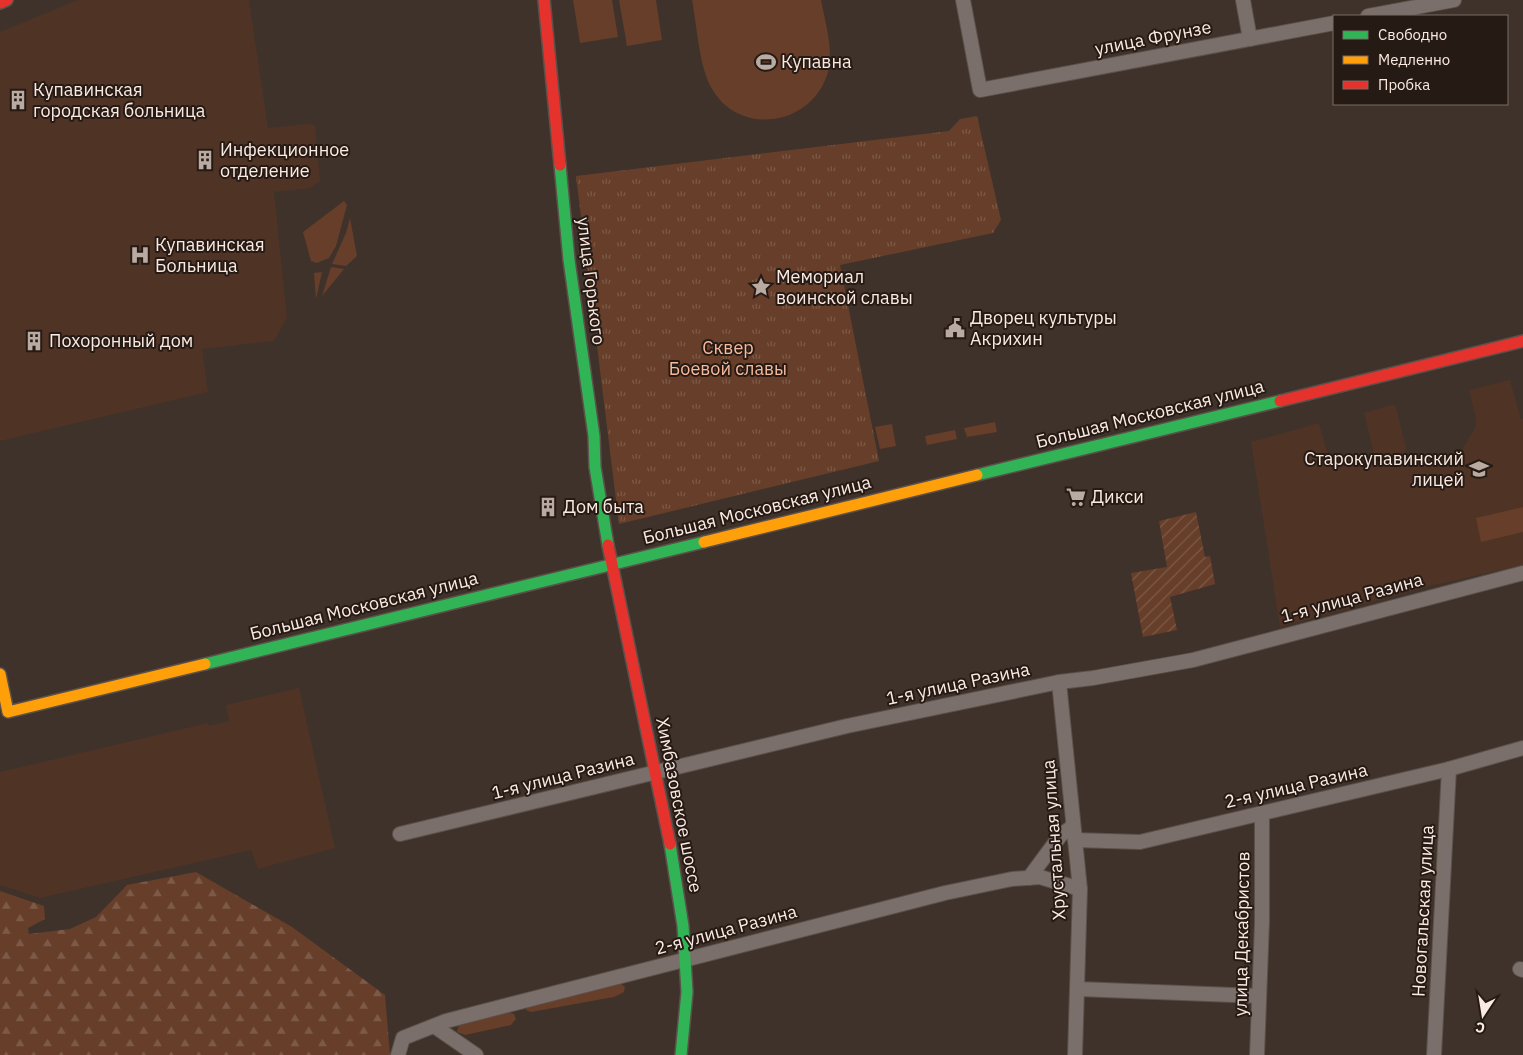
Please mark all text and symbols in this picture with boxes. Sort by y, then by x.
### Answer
street label: улица Фрунзе [1093,15,1213,60]
legend [1333,15,1508,105]
text: Свободно [1378,25,1447,44]
place label: Купавна [781,50,852,73]
text: Медленно [1378,50,1450,69]
sports icon: Купавна [755,51,777,73]
text: Пробка [1378,75,1430,94]
place label: Купавинская городская больница [33,78,206,122]
building icon: Купавинская городская больница [7,89,29,111]
place label: Инфекционное отделение [220,138,349,182]
building icon: Инфекционное отделение [194,149,216,171]
street label: улица Горького [572,216,611,346]
place label: Купавинская Больница [155,233,265,277]
hospital icon: Купавинская Больница [129,244,151,266]
place label: Мемориал воинской славы [776,265,913,309]
place icon: Мемориал воинской славы [750,276,772,298]
place label: Дворец культуры Акрихин [970,306,1117,350]
public building icon: Дворец культуры Акрихин [944,317,966,339]
place label: Похоронный дом [49,329,193,352]
building icon: Похоронный дом [23,330,45,352]
park label: Сквер Боевой славы [669,336,787,380]
street label: Большая Московская улица [1033,374,1267,453]
place label: Старокупавинский лицей [1304,447,1464,491]
school or university icon: Старокупавинский лицей [1468,458,1490,480]
street label: Большая Московская улица [640,470,874,549]
place label: Дикси [1091,485,1144,508]
supermarket icon: Дикси [1065,486,1087,508]
place label: Дом быта [563,495,644,518]
building icon: Дом быта [537,496,559,518]
street label: Большая Московская улица [247,566,481,645]
street label: 1-я улица Разина [1278,567,1426,628]
street label: 1-я улица Разина [884,657,1032,710]
street label: Химбазовское шоссе [651,715,708,895]
street label: 1-я улица Разина [489,747,637,804]
street label: 2-я улица Разина [1222,758,1370,813]
street label: Хрустальная улица [1036,759,1071,921]
street label: Новогальская улица [1407,824,1439,997]
street label: улица Декабристов [1229,851,1254,1017]
street label: 2-я улица Разина [652,899,800,960]
north arrow [1458,990,1508,1040]
text: С [1474,1018,1487,1037]

